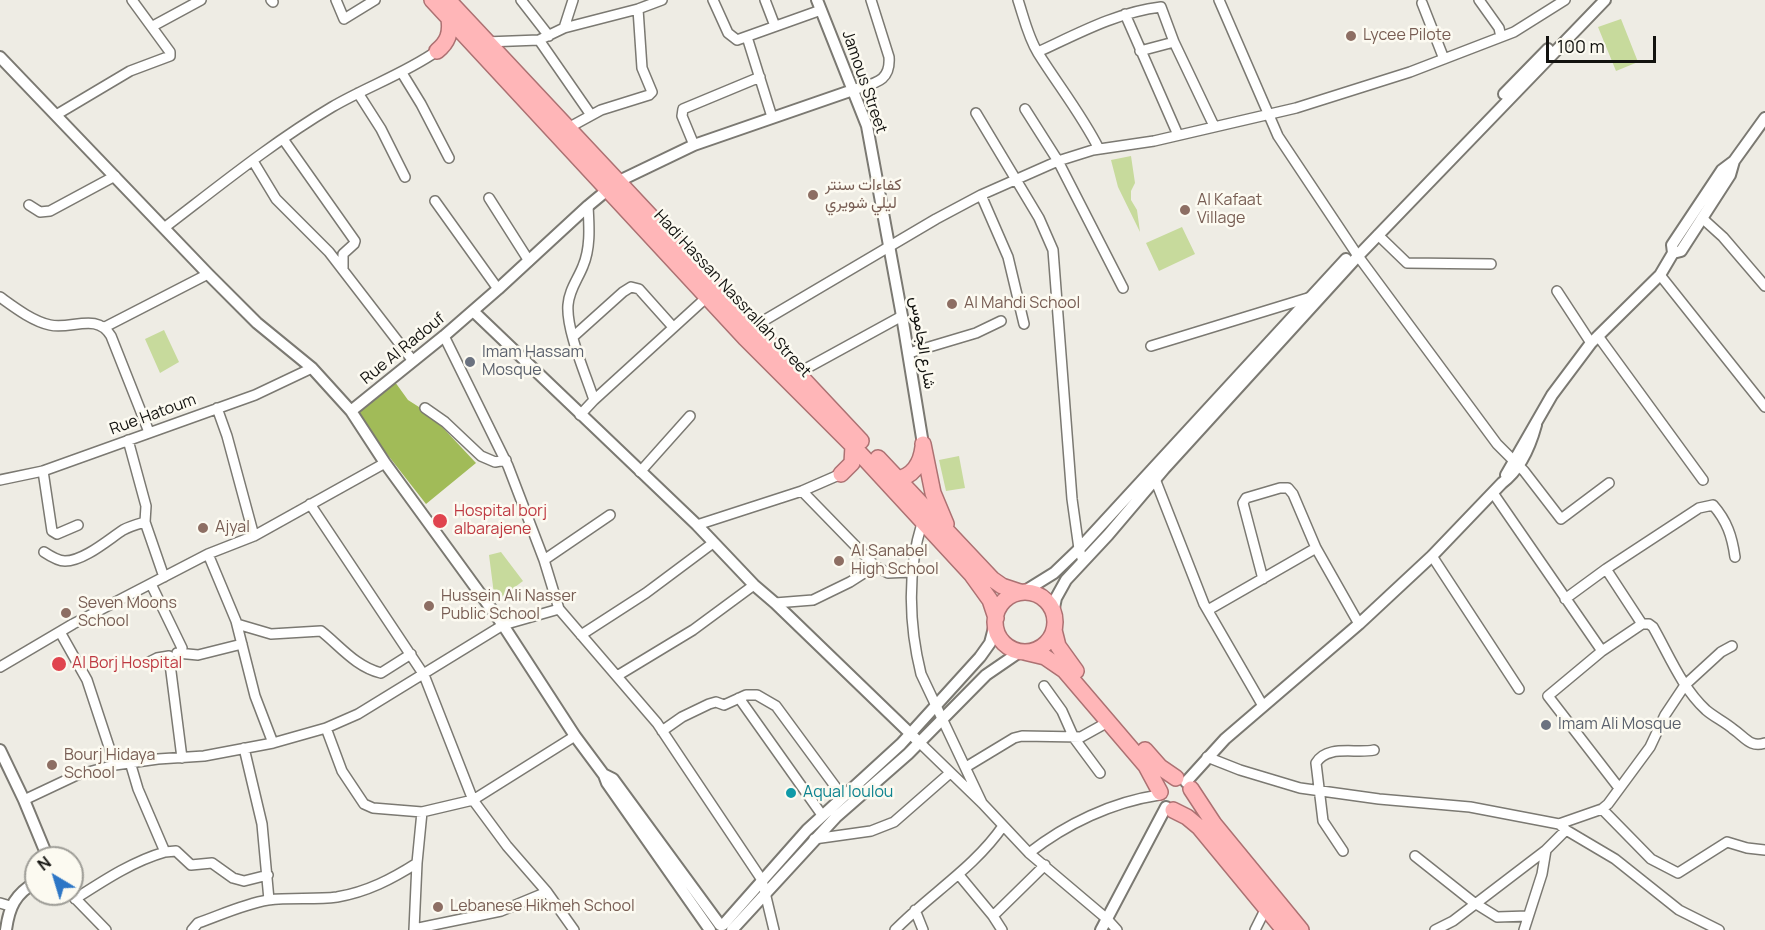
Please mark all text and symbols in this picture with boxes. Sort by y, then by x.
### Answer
scale bar [1549,24,1658,62]
place label: Lycee Pilote [1363,26,1451,46]
street label: Jamous Street [837,28,891,136]
marker: Lycee Pilote [1344,29,1358,43]
text: 100 m [1557,34,1605,58]
place label: كفاءات سنتر ليلي شويري [825,176,902,214]
marker: كفاءات سنتر ليلي شويري [806,188,820,202]
place label: Al Kafaat Village [1197,191,1262,229]
marker: Al Kafaat Village [1178,203,1192,217]
street label: Hadi Hassan Nassrallah Street [649,206,815,382]
place label: Al Mahdi School [964,294,1080,314]
street label: شارع الجاموس [905,295,939,391]
marker: Al Mahdi School [945,297,959,311]
street label: Rue Al Radouf [357,309,449,389]
place label: Imam Hassam Mosque [482,343,584,381]
marker: Imam Hassam Mosque [463,355,477,369]
street label: Rue Hatoum [107,390,199,440]
place label: Hospital borj albarajene [454,502,547,540]
marker: Hospital borj albarajene [431,512,449,530]
place label: Ajyal [215,518,250,538]
marker: Ajyal [196,521,210,535]
place label: Al Sanabel High School [851,542,939,580]
marker: Al Sanabel High School [832,554,846,568]
place label: Hussein Ali Nasser Public School [441,587,577,625]
place label: Seven Moons School [78,594,177,632]
marker: Hussein Ali Nasser Public School [422,599,436,613]
marker: Seven Moons School [59,606,73,620]
place label: Al Borj Hospital [72,654,182,674]
marker: Al Borj Hospital [50,655,68,673]
place label: Imam Ali Mosque [1558,715,1681,735]
marker: Imam Ali Mosque [1539,718,1553,732]
place label: Bourj Hidaya School [64,746,155,784]
marker: Bourj Hidaya School [45,758,59,772]
place label: Aqual loulou [803,783,893,803]
marker: Aqual loulou [784,786,798,800]
north arrow [24,846,84,906]
text: N [33,851,55,876]
place label: Lebanese Hikmeh School [450,897,635,917]
marker: Lebanese Hikmeh School [431,900,445,914]

